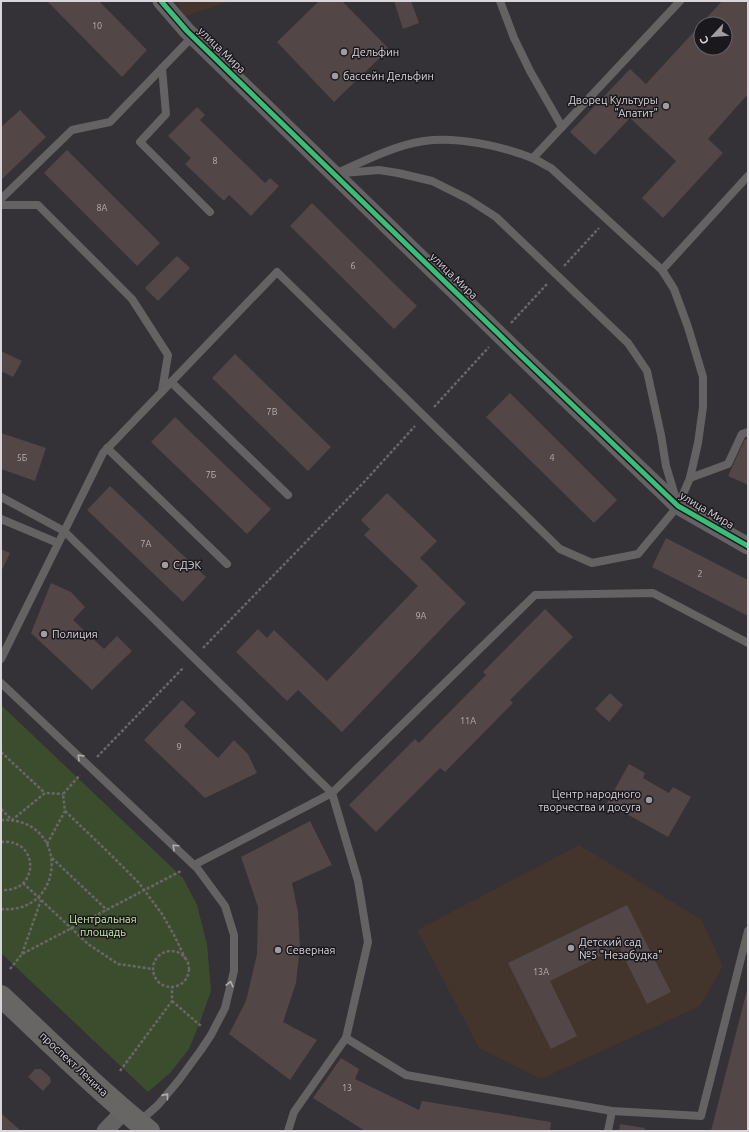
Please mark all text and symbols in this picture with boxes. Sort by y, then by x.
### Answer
north arrow [693,16,733,56]
house number: 10 [92,21,102,31]
street label: улица Мира [196,25,248,75]
text: С [697,35,711,46]
place label: Дельфин [352,46,399,58]
marker: Дельфин [339,47,349,57]
place label: бассейн Дельфин [343,70,434,82]
marker: бассейн Дельфин [330,71,340,81]
place label: Дворец Культуры "Апатит" [568,94,658,119]
marker: Дворец Культуры "Апатит" [661,101,671,111]
house number: 8 [212,156,218,166]
house number: 8А [97,203,108,213]
street label: улица Мира [428,251,480,301]
house number: 6 [350,261,356,271]
house number: 7В [267,407,278,417]
house number: 5Б [17,453,28,463]
house number: 4 [549,453,555,463]
house number: 7Б [206,470,217,480]
street label: улица Мира [678,489,736,531]
house number: 7А [141,539,152,549]
place label: СДЭК [173,559,201,571]
marker: СДЭК [160,560,170,570]
house number: 2 [697,569,703,579]
house number: 9А [416,611,427,621]
place label: Полиция [52,628,98,640]
marker: Полиция [39,629,49,639]
house number: 11А [460,716,476,726]
house number: 9 [176,742,182,752]
one-way arrow [77,755,85,762]
place label: Центр народного творчества и досуга [538,788,641,813]
marker: Центр народного творчества и досуга [644,795,654,805]
one-way arrow [172,844,180,852]
park label: Центральная площадь [69,913,137,938]
place label: Детский сад №5 "Незабудка" [579,936,662,961]
marker: Детский сад №5 "Незабудка" [566,943,576,953]
place label: Северная [286,944,335,956]
marker: Северная [273,945,283,955]
house number: 13А [533,967,549,977]
one-way arrow [226,981,234,987]
street label: проспект Ленина [38,1029,110,1099]
house number: 13 [342,1083,352,1093]
one-way arrow [162,1093,169,1100]

